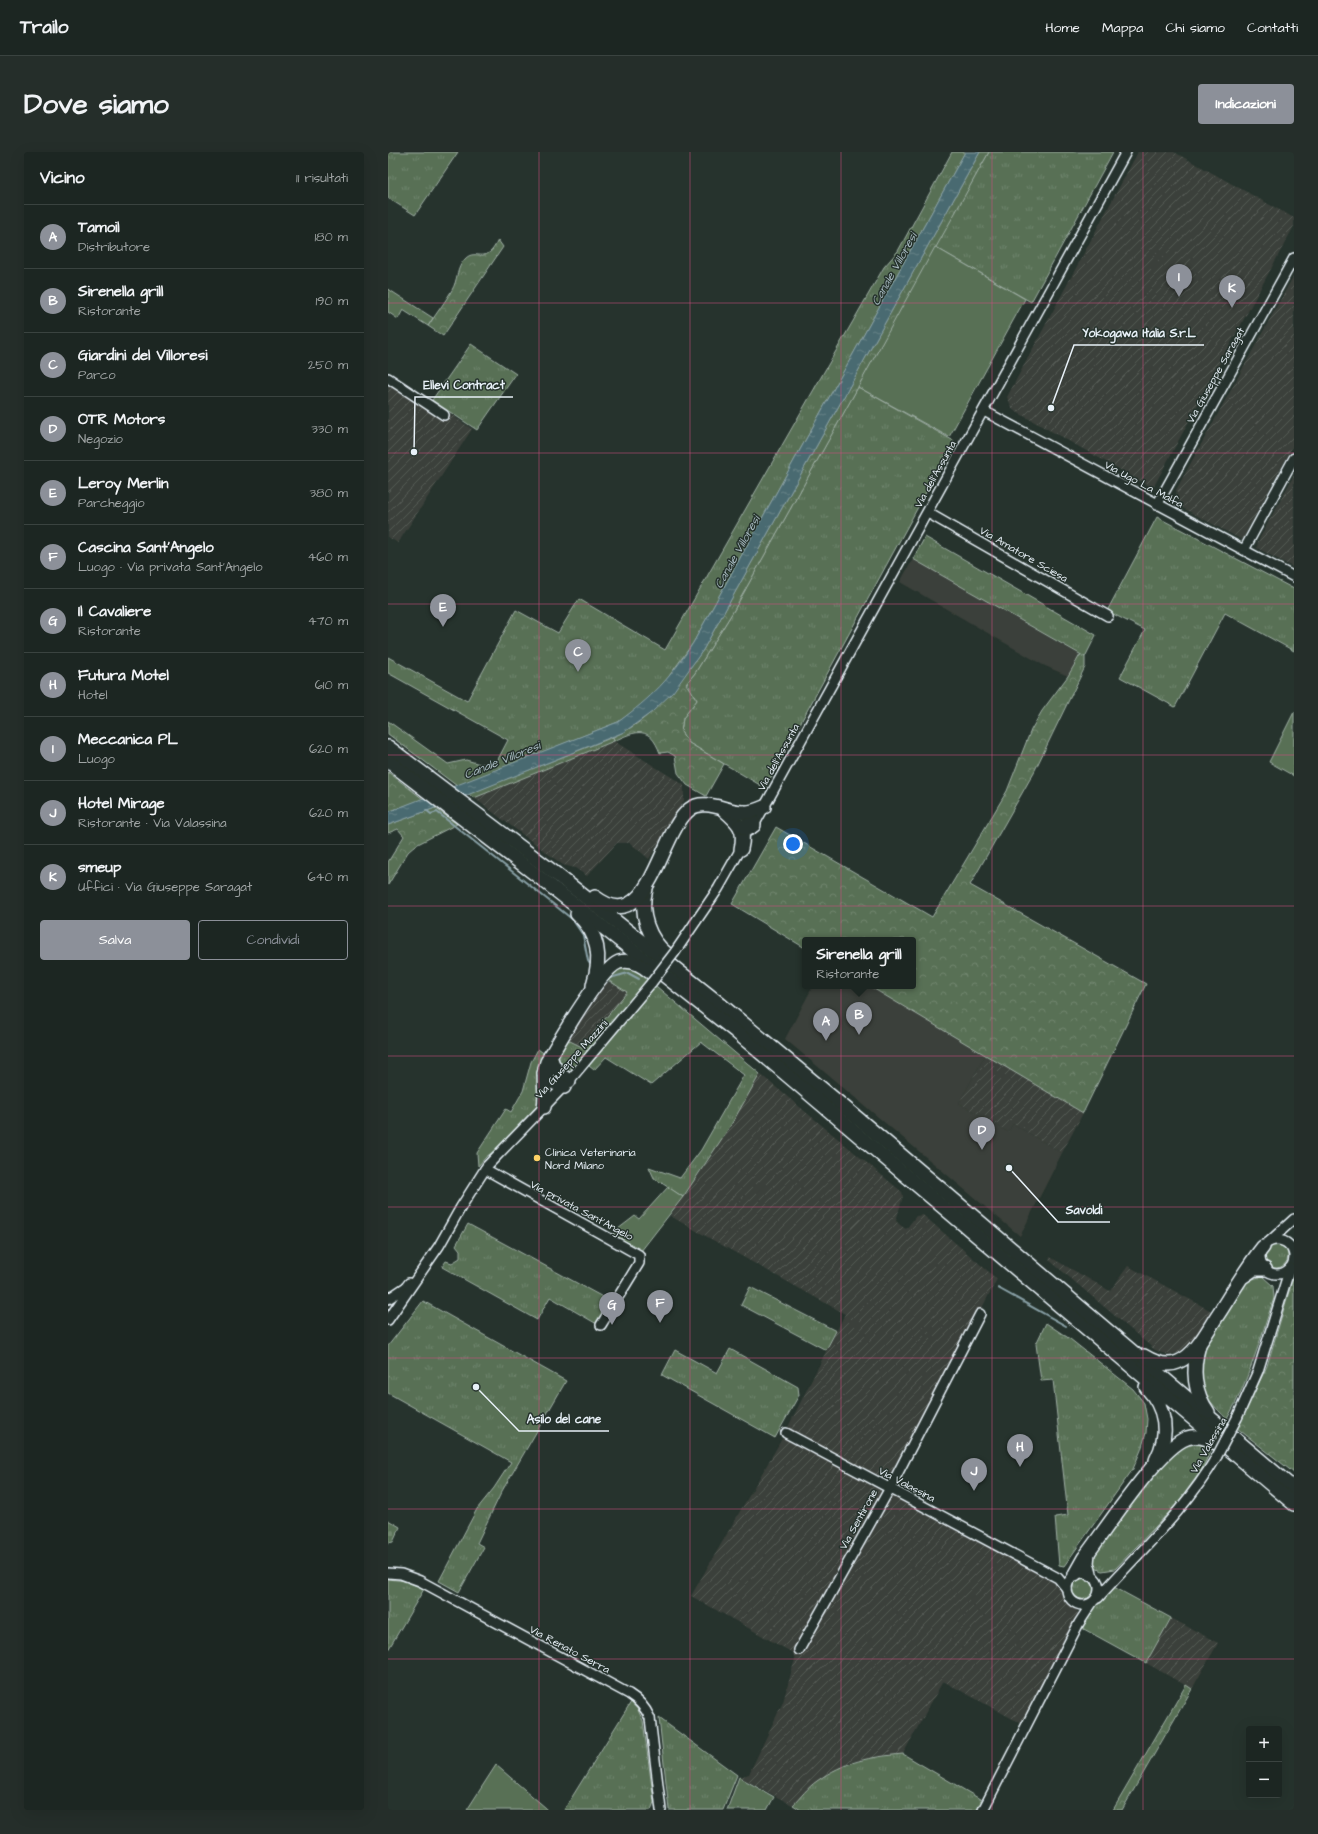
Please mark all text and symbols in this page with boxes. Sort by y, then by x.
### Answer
text: Trailo [20,14,69,41]
text: Home [1045,18,1080,38]
text: Mappa [1102,18,1143,38]
text: Chi siamo [1165,18,1225,38]
text: Contatti [1247,18,1298,38]
button: Indicazioni [1198,84,1294,124]
text: Dove siamo [24,85,169,124]
text: Vicino [40,166,85,190]
text: 11 risultati [296,169,348,187]
text: Tamoil [78,217,120,238]
text: A [49,228,57,246]
text: 180 m [314,228,348,246]
water label: Canale Villoresi [867,228,922,309]
text: Distributore [78,238,150,256]
pin: I [1166,264,1192,297]
pin: K [1219,275,1245,308]
text: Sirenella grill [78,281,163,302]
text: B [48,292,58,310]
text: 190 m [315,292,348,310]
text: Ristorante [78,302,141,320]
callout: Yokogawa Italia S.r.L [1074,321,1204,345]
street label: Via Giuseppe Saragat [1183,324,1249,426]
text: Yokogawa Italia S.r.L [1082,325,1196,344]
text: Giardini del Villoresi [78,345,208,366]
text: C [48,356,58,374]
text: 250 m [308,356,348,374]
text: Parco [78,366,116,384]
callout: Ellevi Contract [415,373,513,397]
text: Ellevi Contract [423,377,505,394]
text: OTR Motors [78,409,165,430]
text: D [49,420,57,438]
text: 330 m [311,420,348,438]
text: Negozio [78,430,123,448]
street label: Via dell'Assunta [911,438,960,511]
street label: Via Ugo La Malfa [1101,457,1186,513]
text: Leroy Merlin [78,473,168,494]
text: E [49,484,57,502]
text: 380 m [309,484,348,502]
text: Parcheggio [78,494,144,512]
water label: Canale Villoresi [710,511,765,592]
street label: Via Amatore Sciesa [977,523,1071,586]
text: Cascina Sant'Angelo [78,537,214,558]
text: F [48,548,58,566]
text: 460 m [307,548,348,566]
text: Luogo · Via privata Sant'Angelo [78,558,263,576]
pin: E [430,594,456,627]
text: Il Cavaliere [78,601,151,622]
text: G [48,612,58,630]
text: 470 m [308,612,348,630]
text: Ristorante [78,622,141,640]
pin: C [565,639,591,672]
text: Futura Motel [78,665,169,686]
text: H [49,676,57,694]
text: 610 m [315,676,348,694]
text: Hotel [78,686,108,704]
street label: Via dell'Assunta [754,721,803,794]
text: Meccanica PL [78,729,178,750]
water label: Canale Villoresi [462,737,545,783]
text: I [52,740,54,758]
text: 620 m [309,740,348,758]
text: Luogo [78,750,115,768]
text: Hotel Mirage [78,793,165,814]
text: J [50,804,56,822]
text: 620 m [309,804,348,822]
text: Ristorante · Via Valassina [78,814,227,832]
your location [783,834,803,854]
text: smeup [78,857,121,878]
text: K [49,868,57,886]
text: 640 m [307,868,348,886]
text: Uffici · Via Giuseppe Saragat [78,878,252,896]
button: Salva [40,920,190,960]
button: Condividi [198,920,348,960]
popup [802,937,916,989]
text: Sirenella grill [816,944,902,965]
text: Ristorante [816,965,879,983]
pin: B [846,1002,872,1035]
pin: A [813,1008,839,1041]
street label: Via Giuseppe Mazzini [532,1016,611,1102]
pin: D [969,1117,995,1150]
place label: Clinica Veterinaria Nord Milano [545,1145,636,1173]
marker: Clinica Veterinaria Nord Milano [532,1153,542,1163]
street label: Via privata Sant'Angelo [527,1177,637,1245]
callout: Savoldi [1058,1198,1110,1222]
text: Savoldi [1065,1202,1103,1219]
pin: F [647,1290,673,1323]
pin: G [599,1292,625,1325]
callout: Asilo del cane [519,1407,609,1431]
text: Asilo del cane [527,1411,602,1428]
street label: Via Valassina [1186,1414,1231,1476]
pin: H [1007,1434,1033,1467]
pin: J [961,1458,987,1491]
street label: Via Valassina [876,1463,938,1506]
street label: Via Sentirone [836,1486,881,1552]
street label: Via Renato Serra [527,1622,613,1677]
map controls [1246,1726,1282,1798]
button: + [1246,1726,1282,1762]
button: − [1246,1762,1282,1798]

